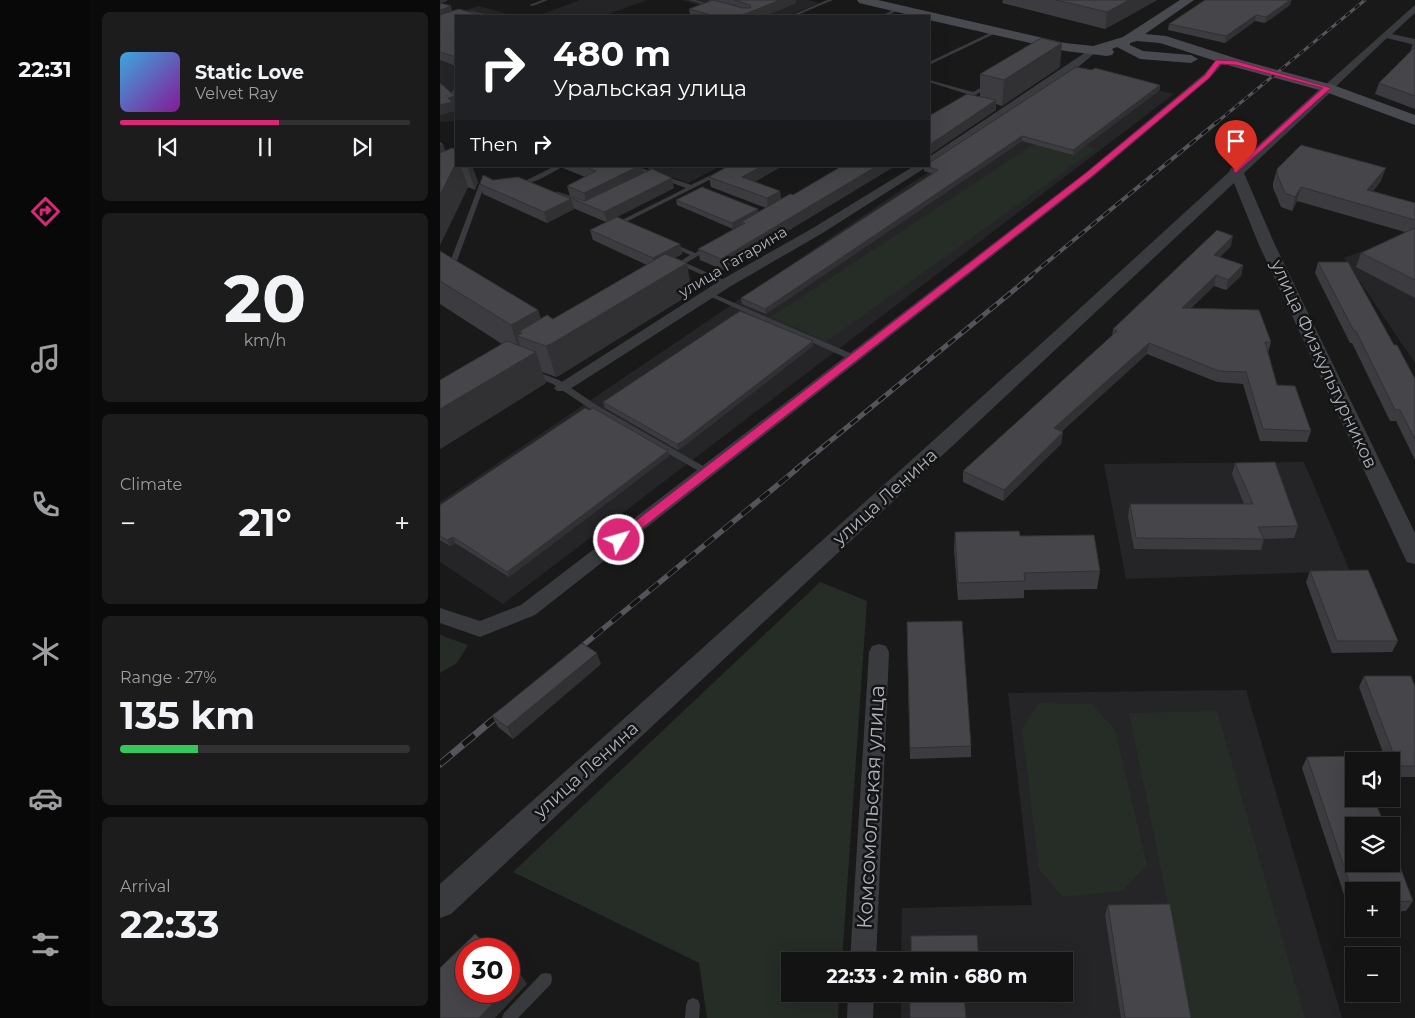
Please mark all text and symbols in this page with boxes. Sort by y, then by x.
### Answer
text: 480 m [553,32,671,75]
icon: right [470,35,535,100]
text: 22:31 [18,56,72,83]
text: Static Love [195,61,304,84]
text: Уральская улица [553,75,747,102]
text: Velvet Ray [195,84,277,103]
pin [1215,120,1257,171]
icon: arrive [1222,127,1250,155]
icon: right [528,130,556,158]
icon: previous [154,133,182,161]
icon: pause [251,133,279,161]
icon: next [348,133,376,161]
text: Then [470,133,518,156]
icon: directions [28,194,63,229]
street label: улица Гагарина [674,222,790,302]
street label: улица Физкультурников [1265,255,1382,472]
text: 20 [224,259,306,338]
text: km/h [244,331,286,350]
icon: music [28,341,63,376]
street label: улица Ленина [827,444,942,550]
text: Climate [120,475,182,494]
icon: phone [28,487,63,522]
text: 21° [238,499,292,546]
text: − [120,506,136,540]
text: + [394,506,410,540]
position arrow [592,513,644,565]
icon: climate [28,634,63,669]
text: Range · 27% [120,668,217,687]
street label: Комсомольская улица [852,685,889,929]
text: 135 km [120,692,255,739]
street label: улица Ленина [528,717,643,823]
map controls [1345,752,1400,1002]
button: sound [1345,752,1400,807]
icon: car [28,781,63,816]
button: layers [1345,817,1400,872]
text: Arrival [120,877,170,896]
button: + [1345,882,1400,937]
text: 22:33 [120,901,220,948]
icon: filters [28,927,63,962]
speed limit sign: 30 [455,938,520,1003]
button: − [1345,947,1400,1002]
text: 22:33 · 2 min · 680 m [826,965,1028,988]

